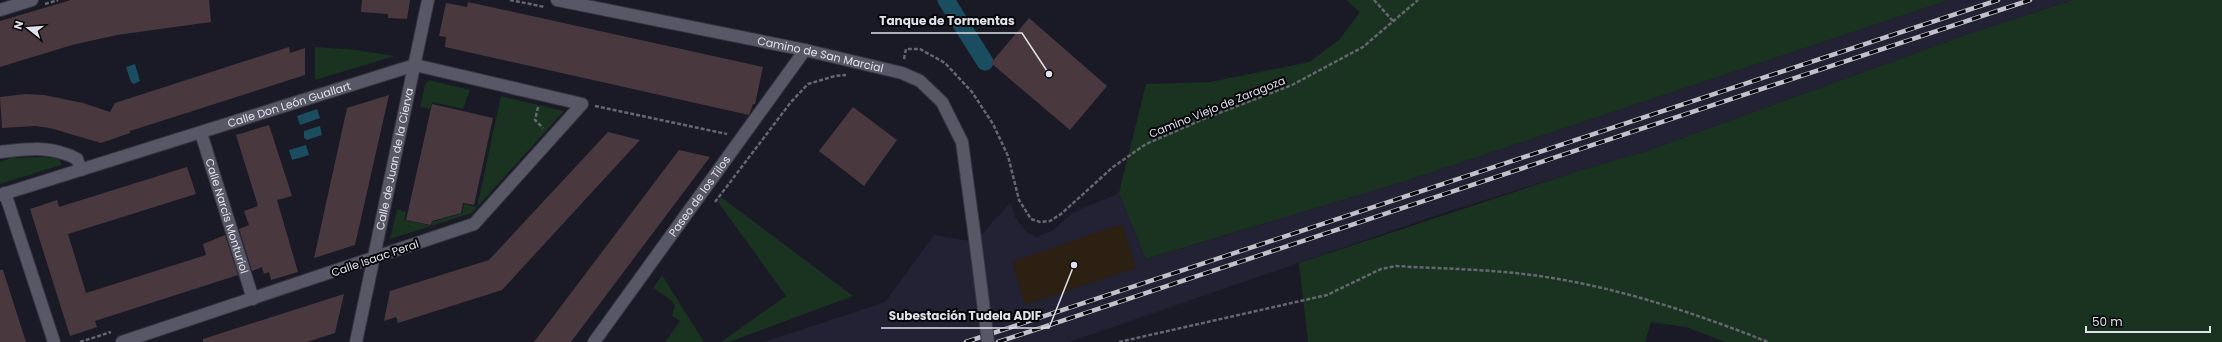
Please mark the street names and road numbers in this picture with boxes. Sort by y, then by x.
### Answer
street label: Camino de San Marcial [756,33,885,76]
street label: Camino Viejo de Zaragoza [1146,72,1288,142]
street label: Calle Don León Guallart [225,78,353,131]
street label: Calle de Juan de la Cierva [372,87,417,231]
street label: Paseo de los Tilos [665,152,734,240]
street label: Calle Narcís Monturiol [201,156,253,276]
street label: Calle Isaac Peral [329,236,421,280]

